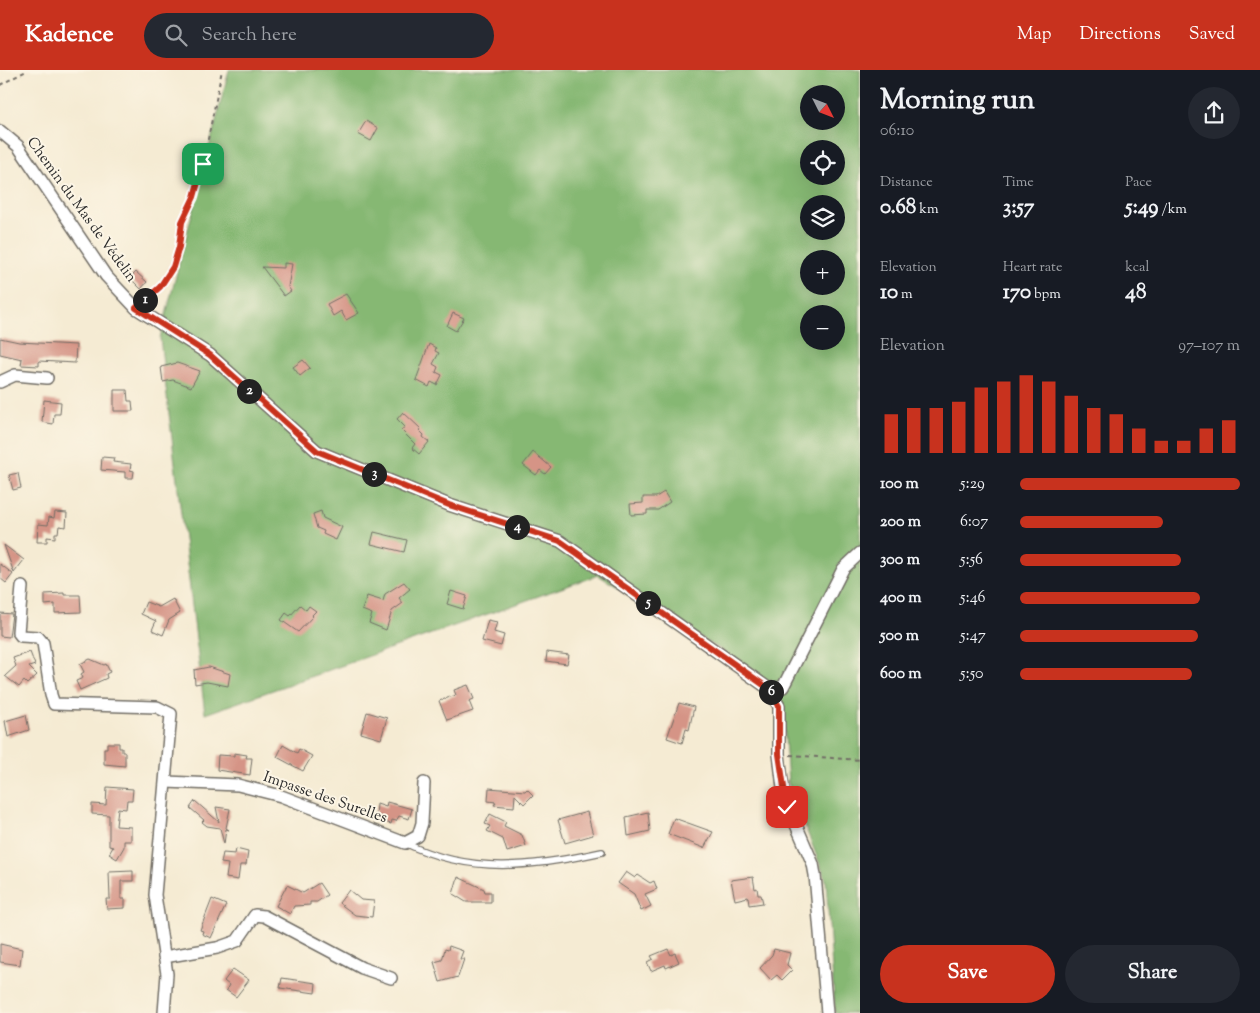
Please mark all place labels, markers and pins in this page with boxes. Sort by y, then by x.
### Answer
pin [182,143,224,185]
pin: 1 [132,288,158,312]
pin: 2 [236,378,262,404]
pin: 3 [362,462,386,486]
pin: 4 [504,514,530,540]
pin: 5 [636,590,660,616]
pin: 6 [758,680,784,704]
pin [766,786,808,828]

